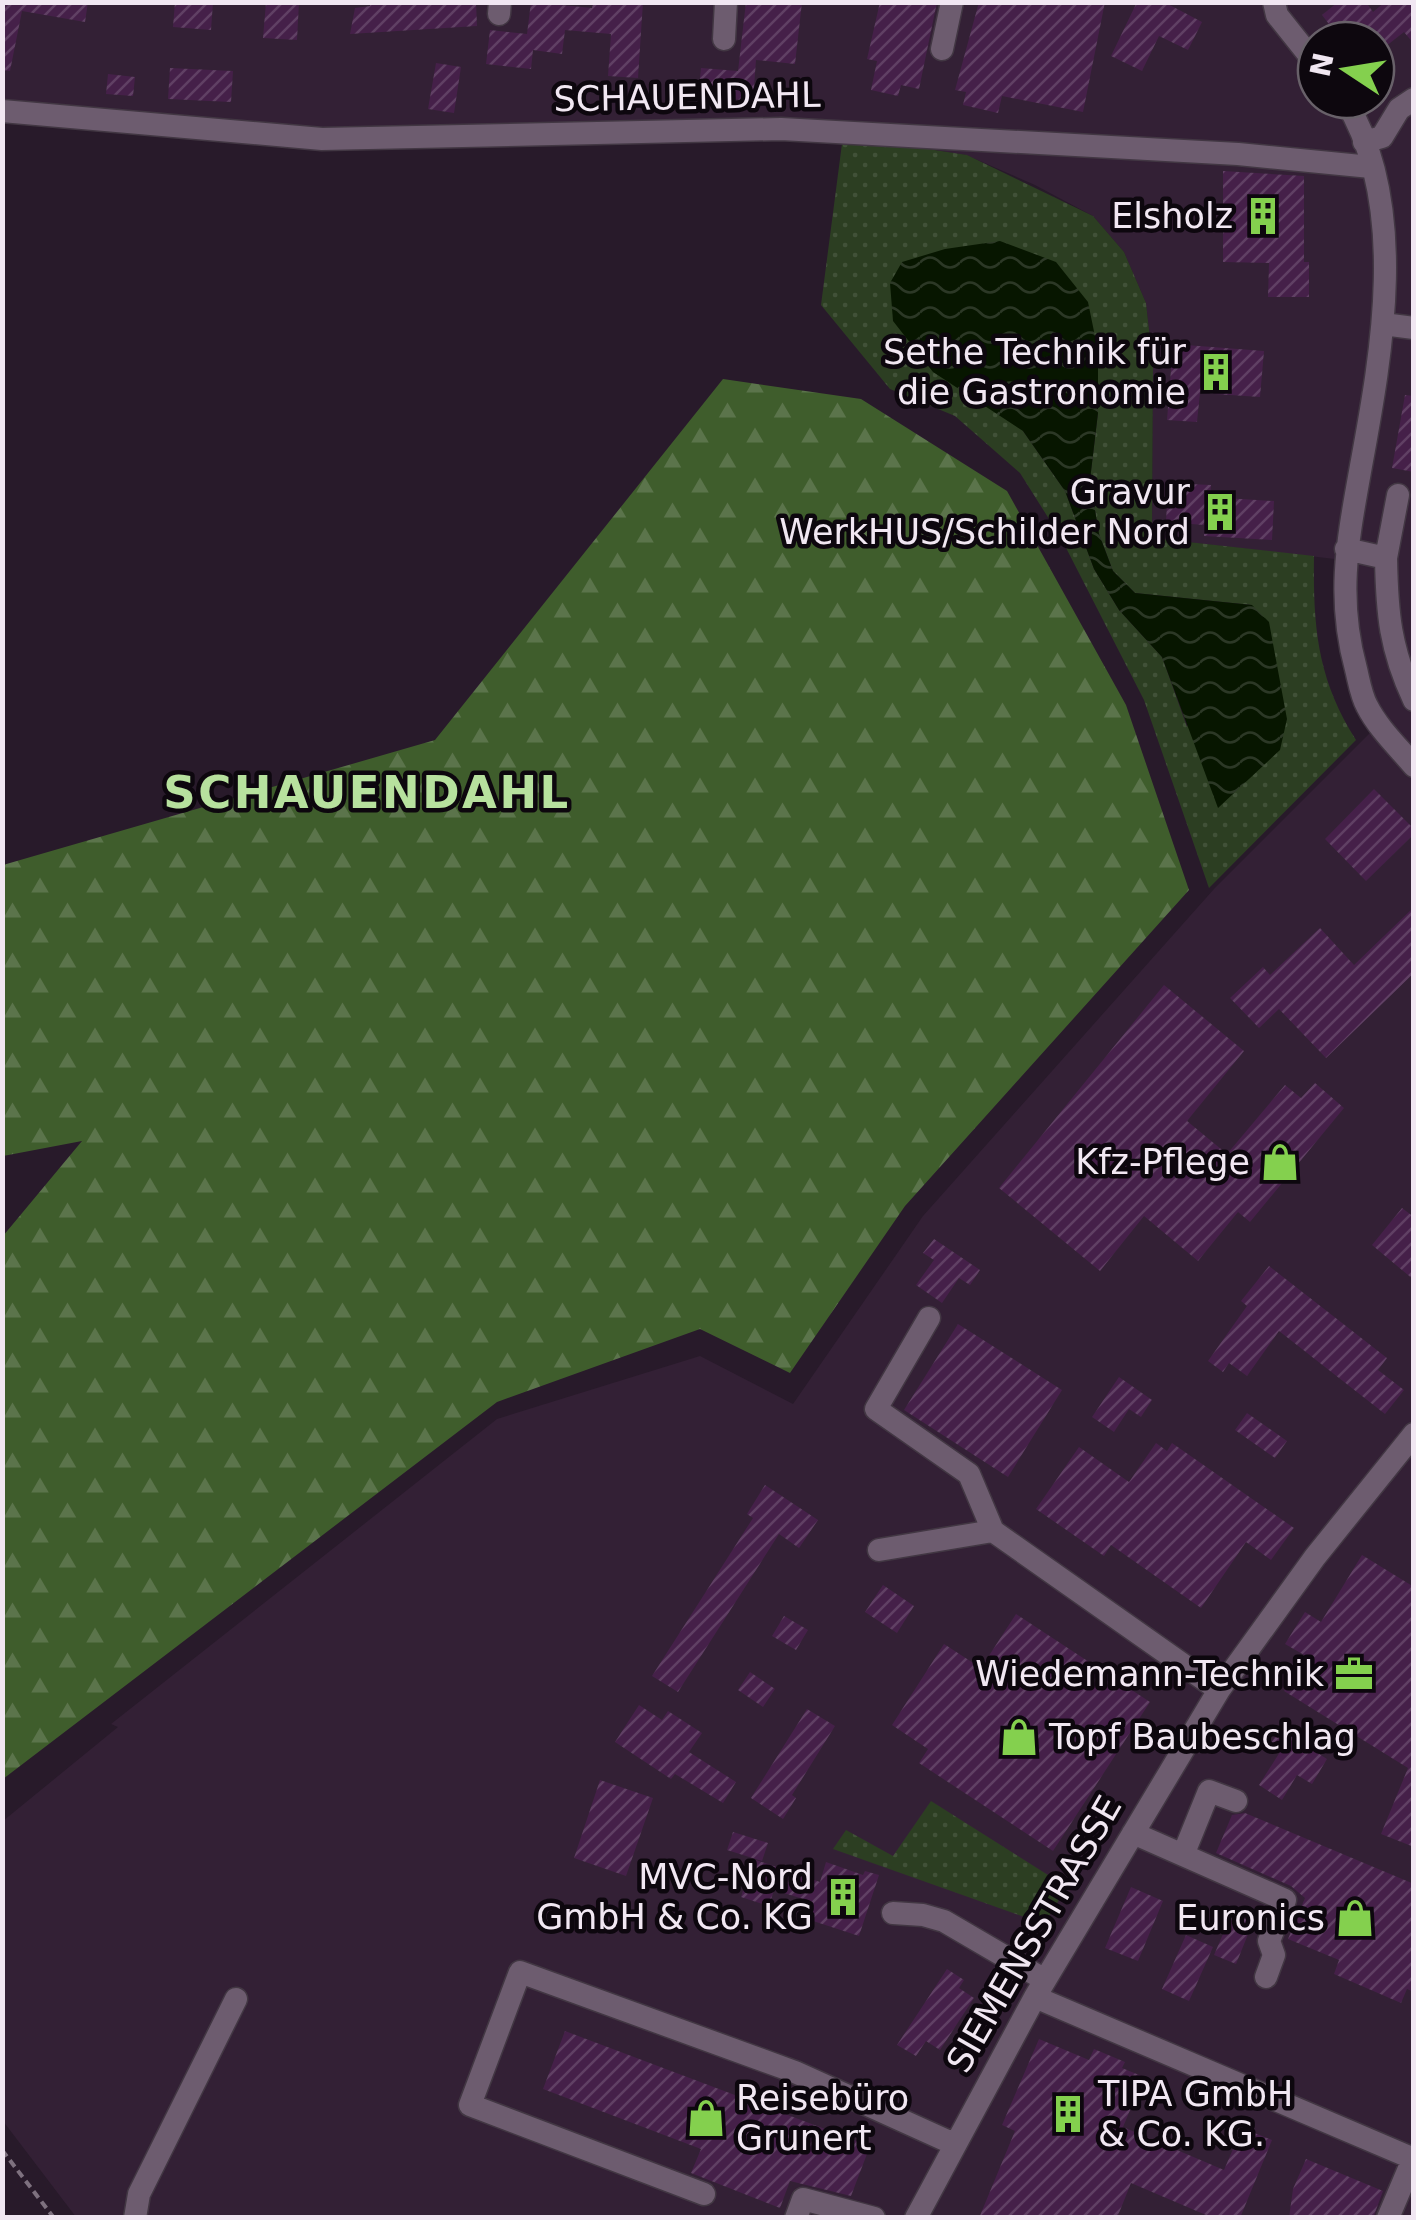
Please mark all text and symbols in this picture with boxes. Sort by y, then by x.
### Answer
north arrow [1296,20,1396,120]
text: N [1303,50,1341,80]
street label: SCHAUENDAHL [553,75,821,119]
building icon: Elsholz [1242,195,1284,237]
place label: Elsholz [1111,196,1233,236]
place label: Sethe Technik für die Gastronomie [883,332,1187,412]
building icon: Sethe Technik für die Gastronomie [1195,351,1237,393]
place label: Gravur WerkHUS/Schilder Nord [779,472,1191,552]
building icon: Gravur WerkHUS/Schilder Nord [1199,491,1241,533]
district label: SCHAUENDAHL [163,766,571,819]
shop icon: Kfz-Pflege [1259,1141,1301,1183]
place label: Kfz-Pflege [1075,1142,1250,1182]
office icon: Wiedemann-Technik [1333,1653,1375,1695]
place label: Wiedemann-Technik [975,1654,1325,1694]
shop icon: Topf Baubeschlag [998,1716,1040,1758]
place label: Topf Baubeschlag [1048,1717,1356,1757]
street label: SIEMENSSTRASSE [939,1789,1129,2079]
place label: MVC-Nord GmbH & Co. KG [536,1857,813,1937]
building icon: MVC-Nord GmbH & Co. KG [822,1876,864,1918]
shop icon: Euronics [1334,1897,1376,1939]
place label: Euronics [1176,1898,1325,1938]
place label: TIPA GmbH & Co. KG. [1097,2074,1293,2154]
place label: Reisebüro Grunert [736,2078,909,2158]
building icon: TIPA GmbH & Co. KG. [1047,2093,1089,2135]
shop icon: Reisebüro Grunert [685,2097,727,2139]

